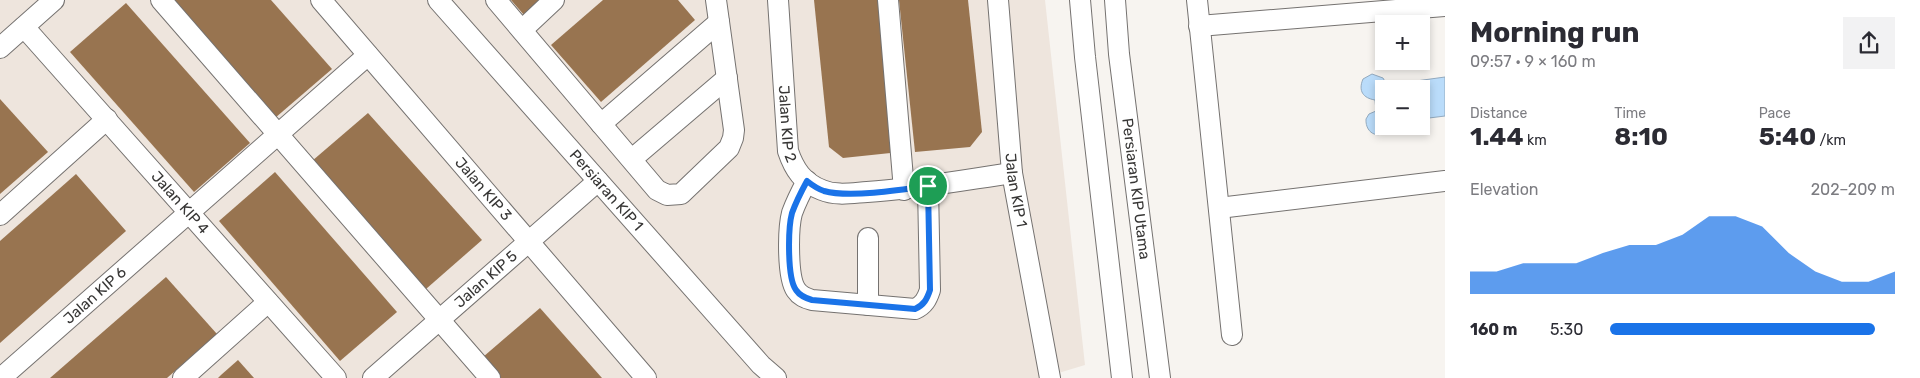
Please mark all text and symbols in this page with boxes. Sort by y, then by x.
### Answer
map controls [1375,15,1430,135]
button: + [1375,15,1430,70]
text: Morning run [1470,16,1639,49]
button: share [1843,17,1895,69]
text: 09:57 · 9 × 160 m [1470,52,1596,71]
button: − [1375,80,1430,135]
street label: Jalan KIP 2 [775,85,801,165]
text: Distance [1470,105,1527,122]
text: Time [1614,105,1646,122]
text: Pace [1759,105,1791,122]
street label: Persiaran KIP Utama [1118,117,1154,260]
text: 1.44 [1470,122,1524,151]
text: 8:10 [1614,122,1668,151]
text: 5:40 [1759,122,1816,151]
text: km [1524,132,1547,149]
text: /km [1816,132,1846,149]
street label: Persiaran KIP 1 [566,146,647,235]
street label: Jalan KIP 1 [1001,152,1031,229]
street label: Jalan KIP 3 [451,154,515,224]
pin [907,165,949,207]
street label: Jalan KIP 4 [148,168,213,238]
icon: arrive [914,172,942,200]
text: Elevation [1470,180,1539,199]
text: 202–209 m [1811,180,1895,199]
street label: Jalan KIP 5 [451,247,521,311]
street label: Jalan KIP 6 [60,263,130,328]
text: 160 m [1470,320,1517,339]
text: 5:30 [1550,320,1583,339]

